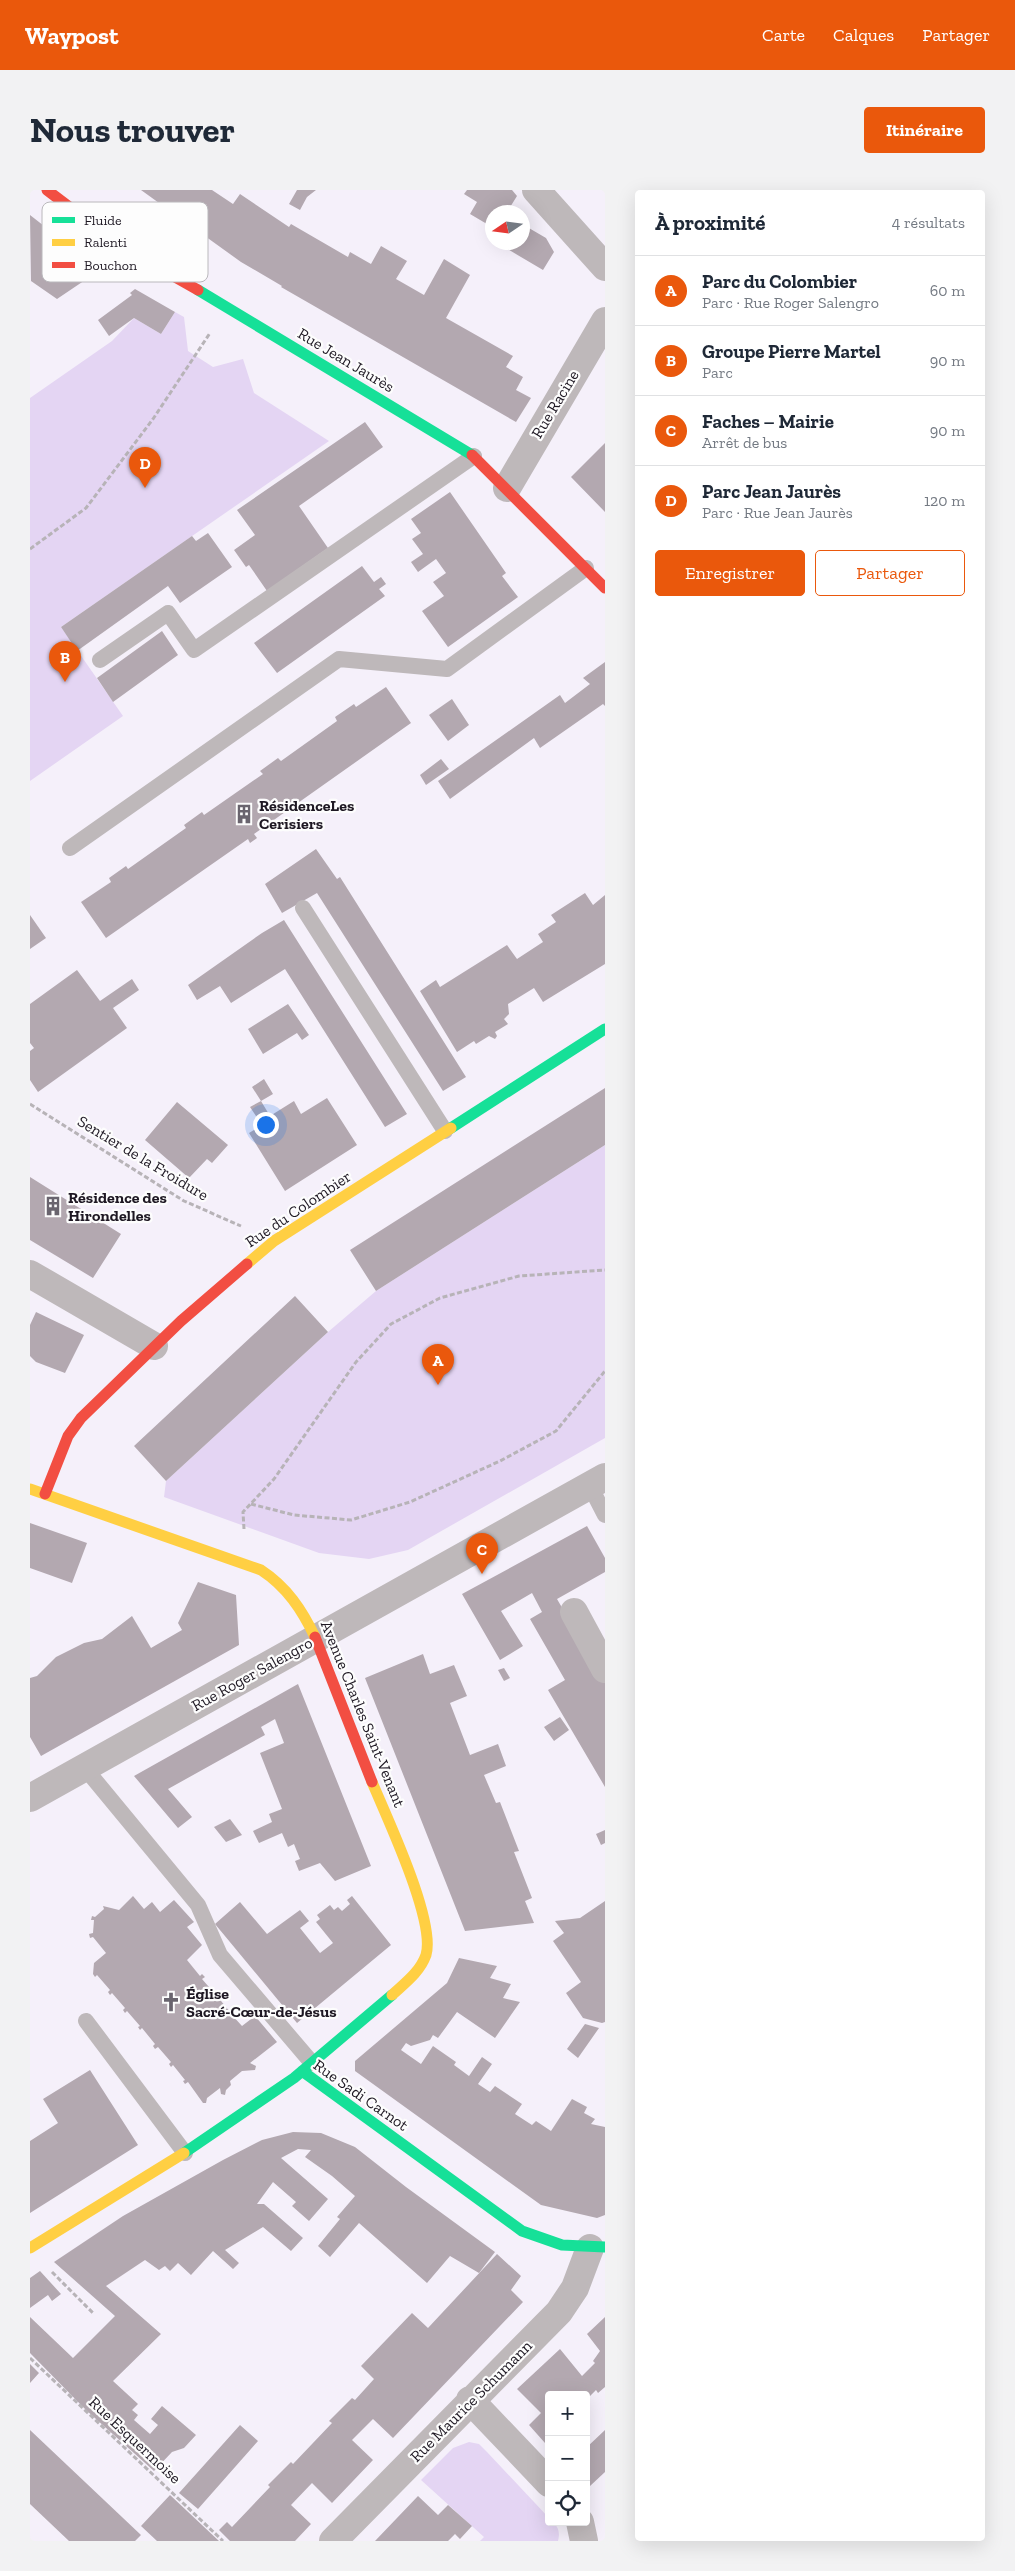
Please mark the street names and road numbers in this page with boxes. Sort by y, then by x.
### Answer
street label: Rue Jean Jaurès [294,324,398,396]
street label: Rue Racine [527,366,583,442]
street label: Sentier de la Froidure [74,1111,212,1205]
street label: Rue du Colombier [242,1166,355,1251]
street label: Avenue Charles Saint-Venant [317,1618,409,1810]
street label: Rue Roger Salengro [188,1633,316,1715]
street label: Rue Sadi Carnot [310,2055,412,2135]
street label: Rue Maurice Schumann [406,2336,536,2466]
street label: Rue Esquermoise [85,2392,185,2488]

